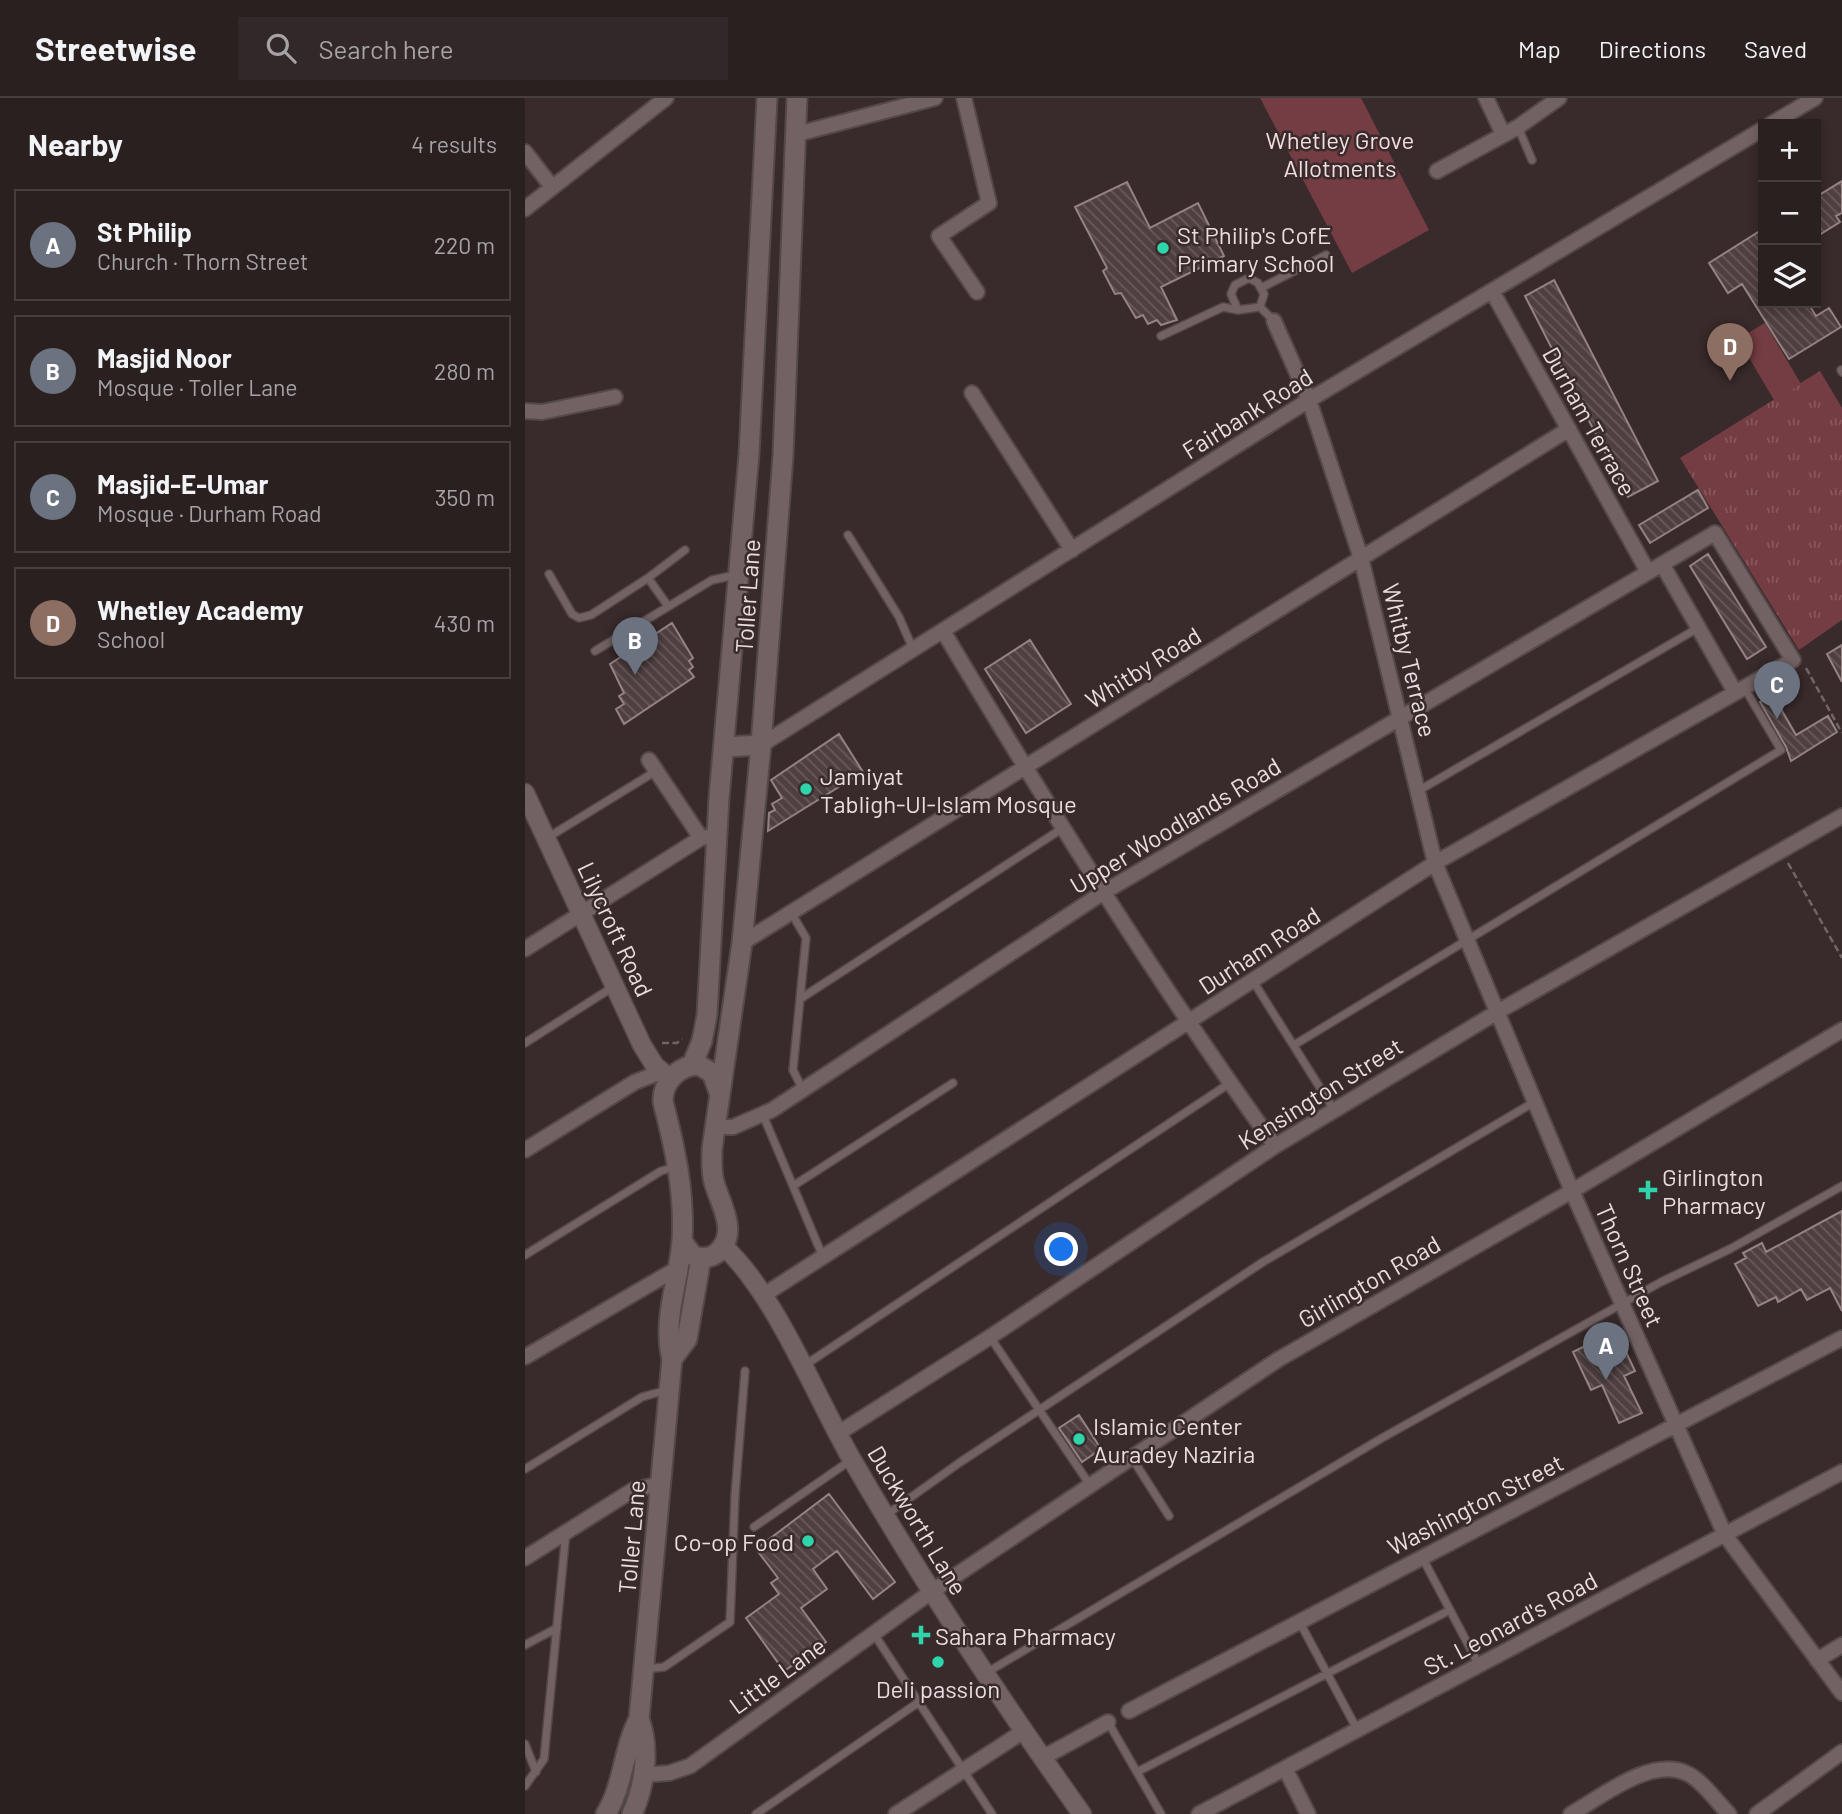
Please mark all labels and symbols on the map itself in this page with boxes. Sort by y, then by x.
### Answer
park label: Whetley Grove Allotments [1266,125,1414,182]
place label: St Philip's CofE Primary School [1177,220,1334,277]
marker: St Philip's CofE Primary School [1155,240,1171,256]
pin: D [1707,323,1753,381]
street label: Durham Terrace [1537,342,1643,500]
street label: Fairbank Road [1176,361,1318,465]
street label: Toller Lane [729,538,765,654]
street label: Whitby Terrace [1377,580,1443,740]
pin: B [612,617,658,675]
street label: Whitby Road [1080,620,1206,714]
pin: C [1754,661,1800,719]
street label: Upper Woodlands Road [1064,751,1286,899]
place label: Jamiyat Tabligh-Ul-Islam Mosque [820,761,1077,818]
marker: Jamiyat Tabligh-Ul-Islam Mosque [798,781,814,797]
street label: Lilycroft Road [572,857,660,1001]
street label: Durham Road [1193,900,1325,1000]
street label: Kensington Street [1233,1031,1407,1155]
place label: Girlington Pharmacy [1662,1162,1766,1219]
marker: Girlington Pharmacy [1640,1182,1656,1198]
street label: Thorn Street [1590,1199,1670,1331]
street label: Girlington Road [1293,1229,1445,1333]
your location [1044,1232,1078,1266]
pin: A [1583,1322,1629,1380]
place label: Islamic Center Auradey Naziria [1093,1411,1255,1468]
marker: Islamic Center Auradey Naziria [1071,1431,1087,1447]
street label: Duckworth Lane [862,1440,974,1600]
street label: Washington Street [1382,1447,1568,1561]
street label: Toller Lane [612,1479,650,1595]
place label: Co-op Food [674,1527,794,1556]
marker: Co-op Food [800,1533,816,1549]
street label: St. Leonard's Road [1418,1565,1602,1681]
place label: Sahara Pharmacy [935,1621,1116,1650]
marker: Sahara Pharmacy [913,1627,929,1643]
street label: Little Lane [723,1630,831,1720]
marker: Deli passion [930,1654,946,1670]
place label: Deli passion [876,1674,1000,1703]

